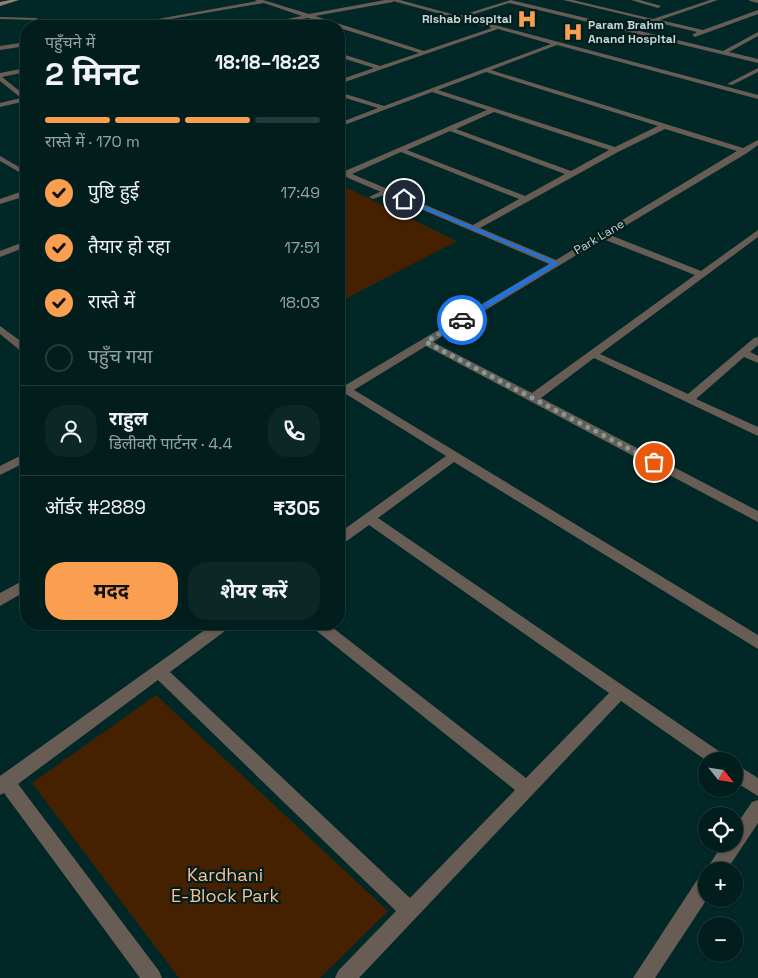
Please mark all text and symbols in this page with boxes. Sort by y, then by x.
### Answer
hospital icon: Rishab Hospital [516,8,538,30]
place label: Rishab Hospital [422,11,512,27]
place label: Param Brahm Anand Hospital [588,17,676,47]
hospital icon: Param Brahm Anand Hospital [562,21,584,43]
text: पहुँचने में [45,32,95,53]
text: 18:18–18:23 [215,50,320,75]
text: 2 मिनट [45,54,139,94]
text: रास्ते में · 170 m [45,131,140,152]
pin [383,178,425,220]
icon: check [45,179,73,207]
text: पुष्टि हुई [88,179,139,204]
text: 17:49 [280,182,320,203]
icon: home [390,185,418,213]
street label: Park Lane [571,216,627,258]
icon: check [45,234,73,262]
text: तैयार हो रहा [88,234,170,259]
text: 17:51 [284,237,320,258]
icon: check [45,289,73,317]
text: रास्ते में [88,289,135,314]
text: 18:03 [279,292,320,313]
courier [437,295,487,345]
icon: car [448,306,476,334]
text: पहुँच गया [88,344,152,369]
button: person [45,405,97,457]
button: phone [268,405,320,457]
text: राहुल [109,406,148,431]
text: डिलीवरी पार्टनर · 4.4 [109,433,232,454]
pin [633,441,675,483]
icon: bag [640,448,668,476]
text: ऑर्डर #2889 [45,495,146,520]
text: ₹305 [273,496,320,521]
button: मदद [45,562,178,620]
button: शेयर करें [188,562,320,620]
north arrow [698,752,742,798]
map controls [698,752,743,962]
button: locate [698,807,743,852]
button: + [698,862,743,907]
park label: Kardhani E-Block Park [171,863,279,907]
button: − [698,917,743,962]

